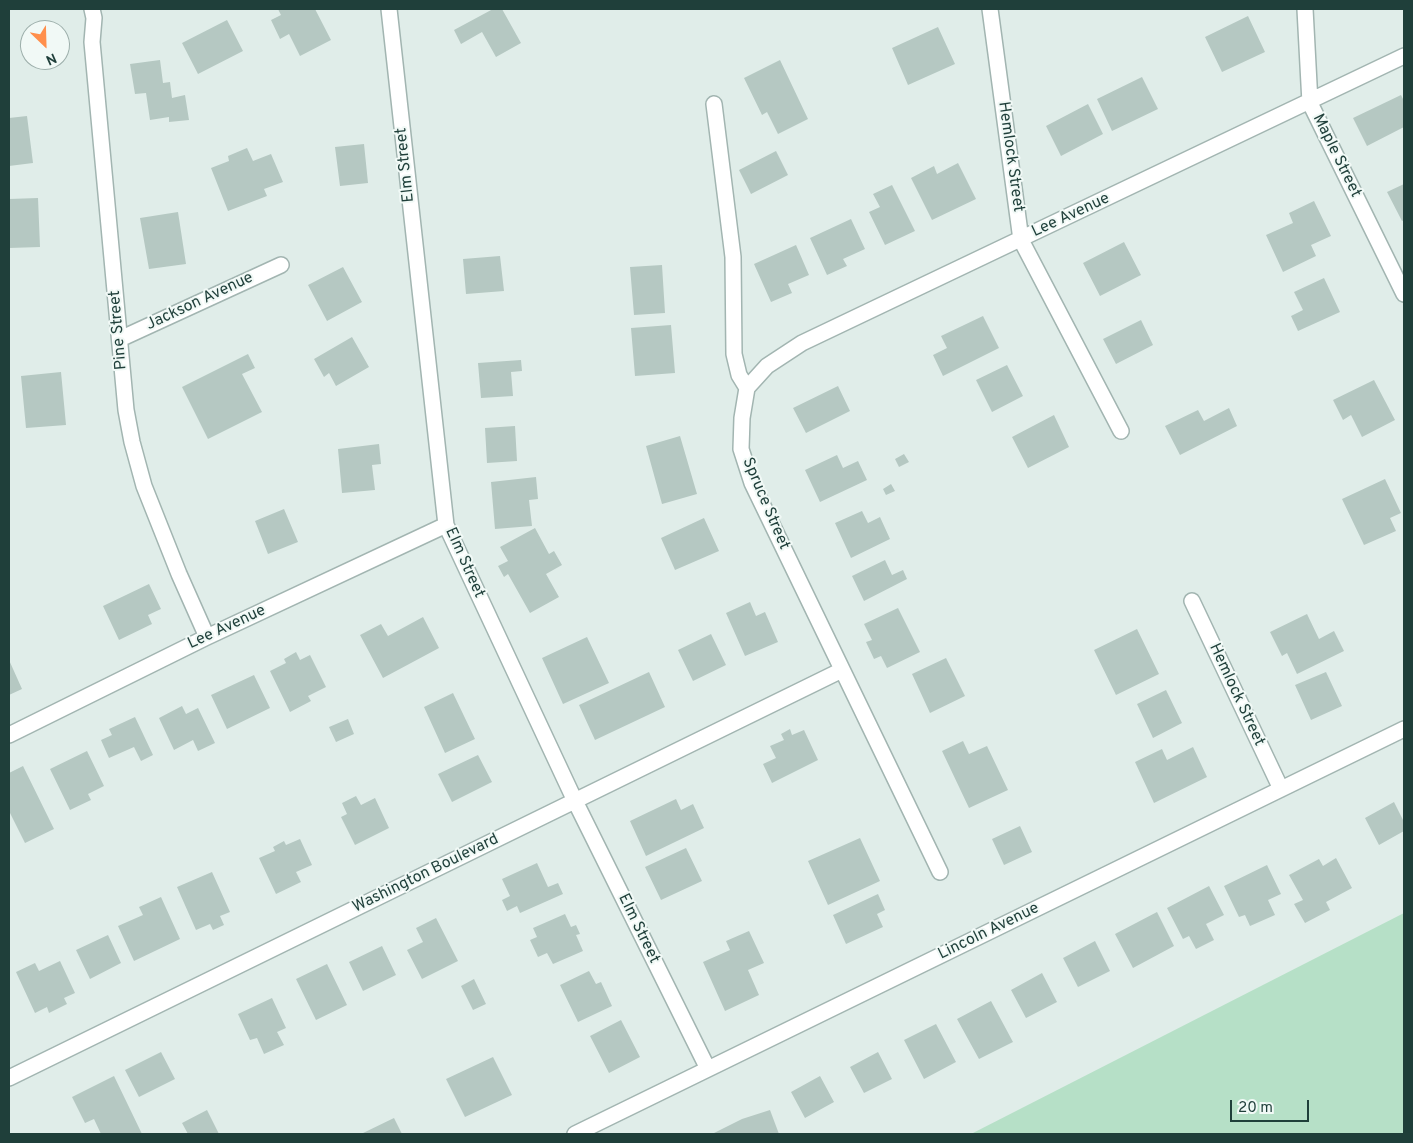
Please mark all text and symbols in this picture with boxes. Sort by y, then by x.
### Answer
north arrow [20,20,70,70]
text: N [43,48,59,68]
street label: Hemlock Street [993,101,1027,213]
street label: Maple Street [1308,111,1364,201]
street label: Elm Street [393,127,419,203]
street label: Lee Avenue [1029,190,1113,242]
street label: Jackson Avenue [143,269,257,335]
street label: Pine Street [106,289,132,371]
street label: Spruce Street [737,455,793,553]
street label: Elm Street [440,525,488,601]
street label: Lee Avenue [185,602,269,654]
street label: Hemlock Street [1204,641,1268,749]
street label: Washington Boulevard [350,830,502,918]
street label: Elm Street [613,891,663,967]
street label: Lincoln Avenue [935,899,1043,965]
scale bar [1233,1090,1312,1122]
text: 20 m [1238,1099,1273,1118]

